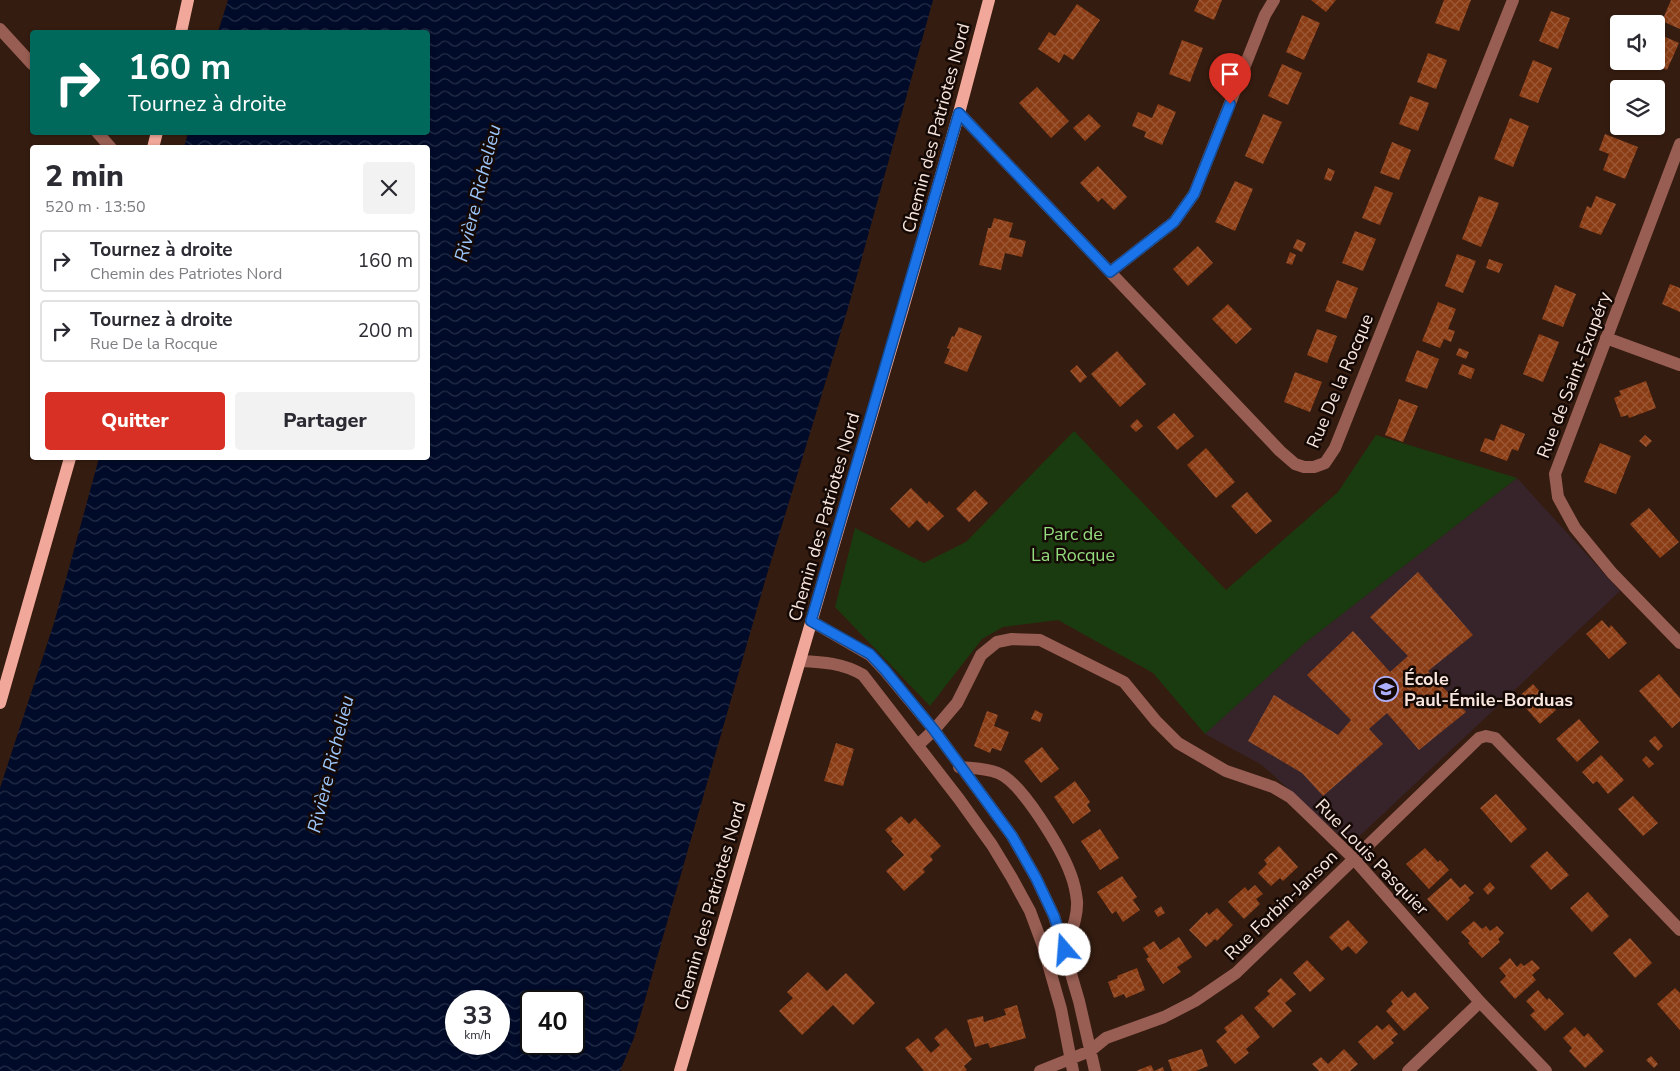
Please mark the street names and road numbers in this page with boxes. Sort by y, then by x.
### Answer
street label: Chemin des Patriotes Nord [896,20,976,236]
street label: Rue de Saint-Exupéry [1531,288,1617,462]
street label: Rue De la Rocque [1301,310,1379,452]
street label: Chemin des Patriotes Nord [783,410,865,624]
street label: Rue Louis Pasquier [1310,793,1434,921]
street label: Chemin des Patriotes Nord [669,799,751,1013]
street label: Rue Forbin-Janson [1219,845,1343,965]

